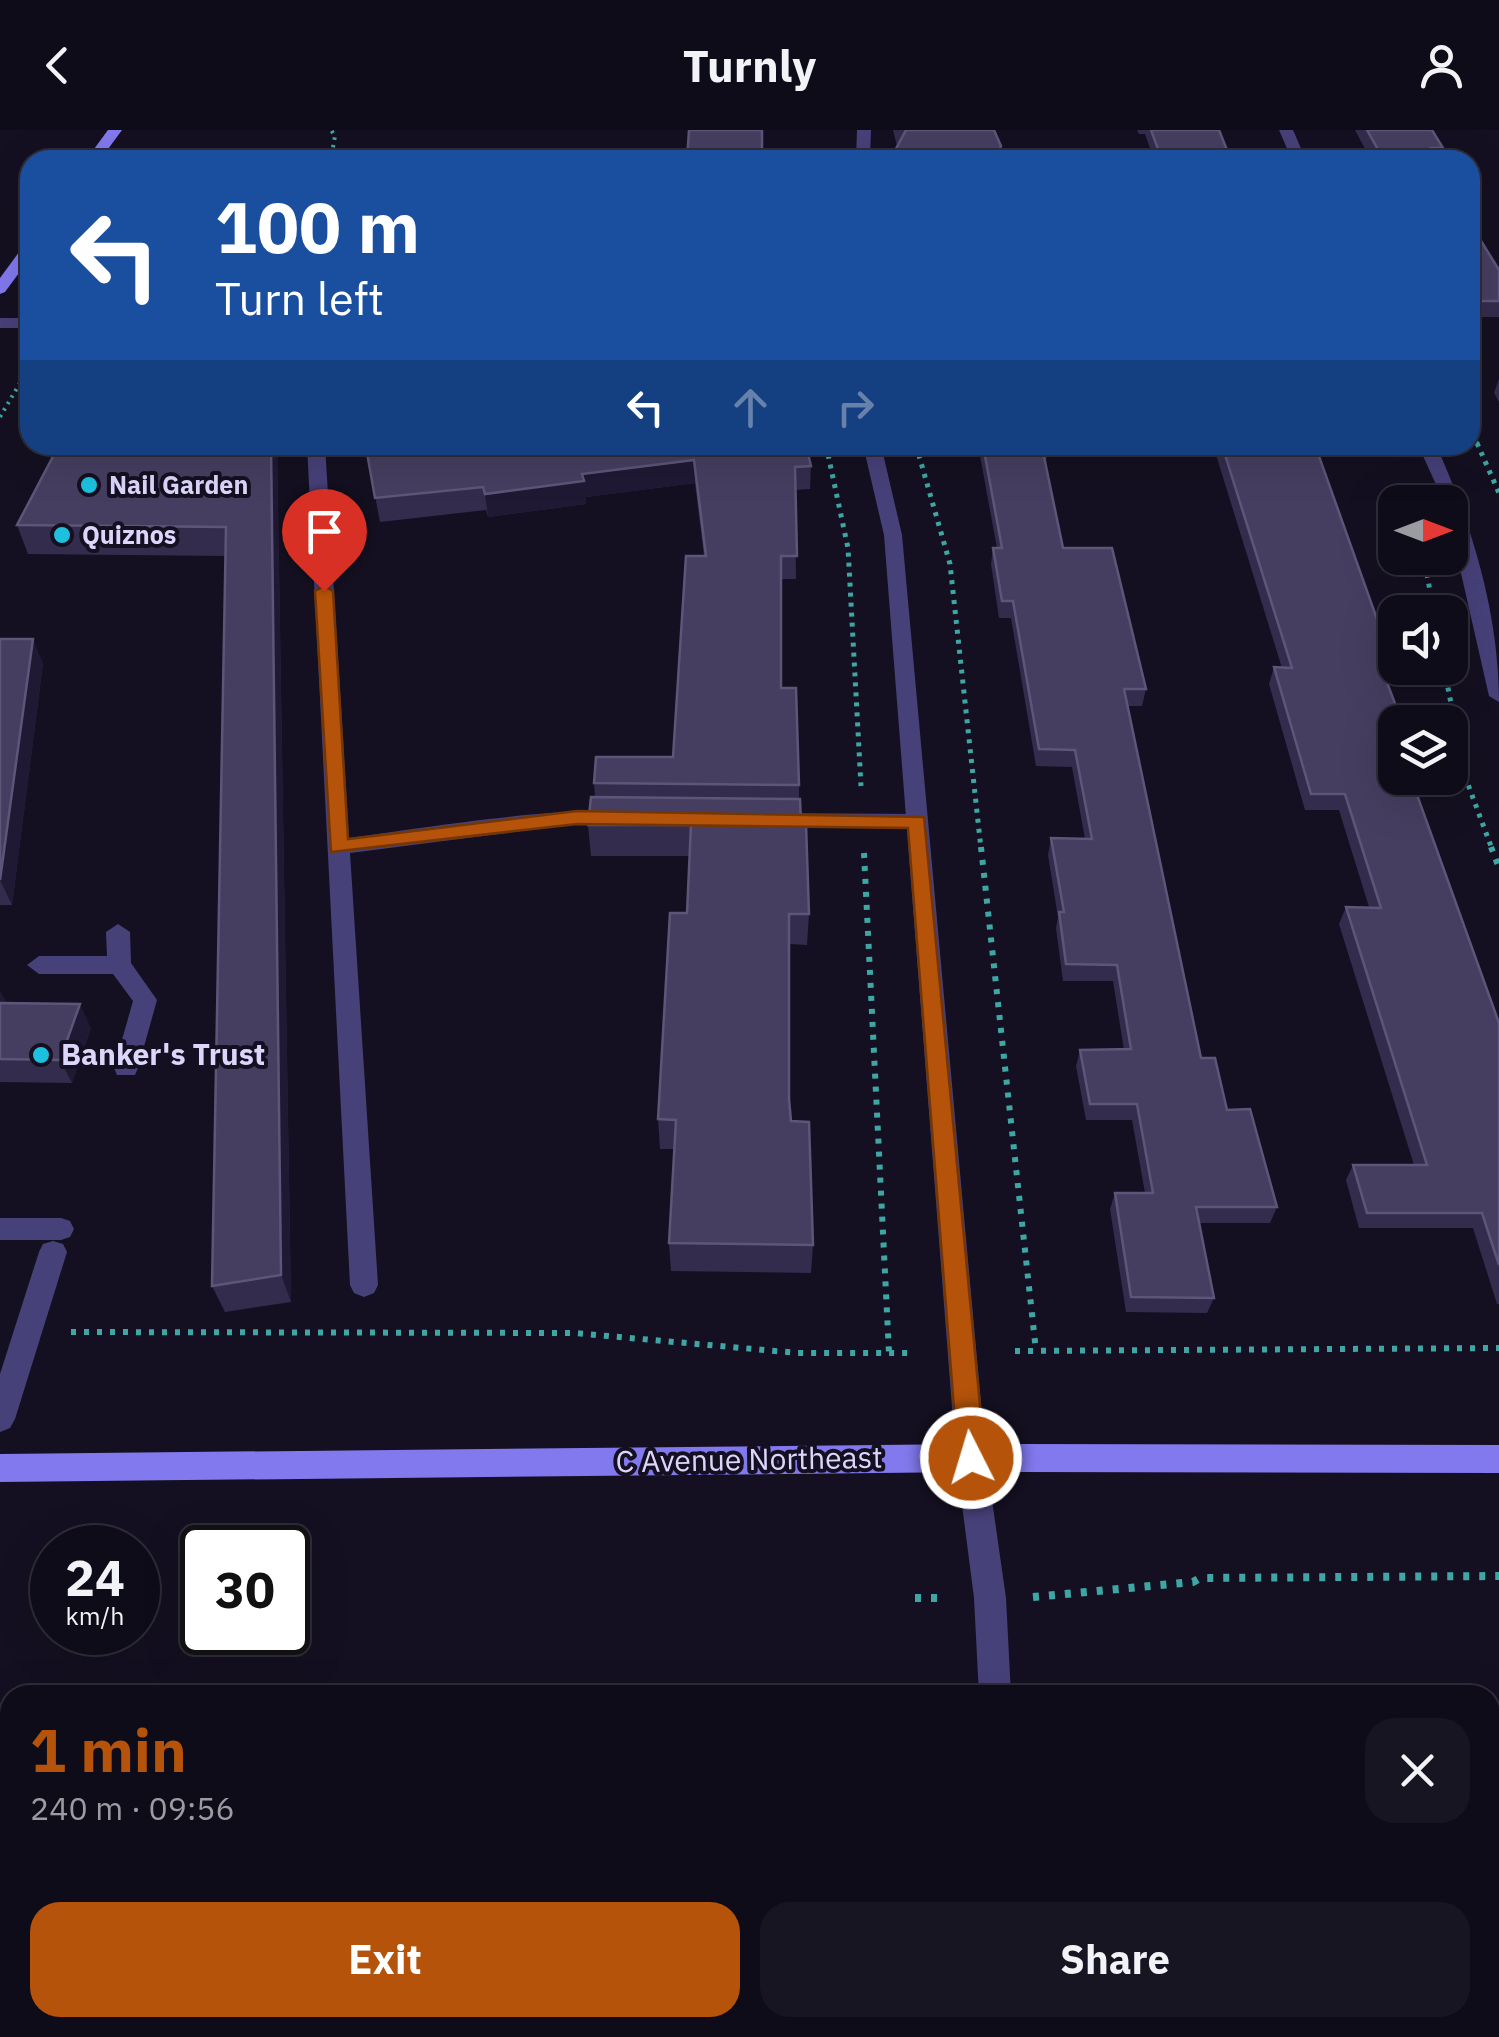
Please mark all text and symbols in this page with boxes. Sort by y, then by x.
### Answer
text: Turnly [683,36,816,94]
icon: back [30,38,85,93]
icon: person [1414,38,1469,93]
text: 100 m [215,181,420,272]
icon: left [50,190,180,320]
text: Turn left [215,269,384,327]
icon: left [618,380,673,435]
icon: ahead [723,380,778,435]
icon: right [828,380,883,435]
place label: Nail Garden [109,468,248,501]
marker: Nail Garden [78,474,100,496]
north arrow [1378,485,1468,575]
map controls [1378,485,1468,795]
pin [282,489,367,592]
icon: arrive [297,504,352,559]
place label: Quiznos [82,518,176,551]
marker: Quiznos [51,524,73,546]
button: sound [1378,595,1468,685]
button: layers [1378,705,1468,795]
place label: Banker's Trust [61,1034,265,1073]
marker: Banker's Trust [30,1044,52,1066]
position arrow [919,1406,1023,1510]
street label: C Avenue Northeast [615,1437,883,1480]
speed limit sign: 30 [180,1525,310,1655]
text: 24 [65,1545,125,1610]
text: km/h [66,1599,124,1632]
text: 1 min [30,1710,187,1789]
button: close [1365,1718,1470,1823]
text: 240 m · 09:56 [30,1787,235,1829]
button: Exit [30,1902,740,2017]
button: Share [760,1902,1470,2017]

